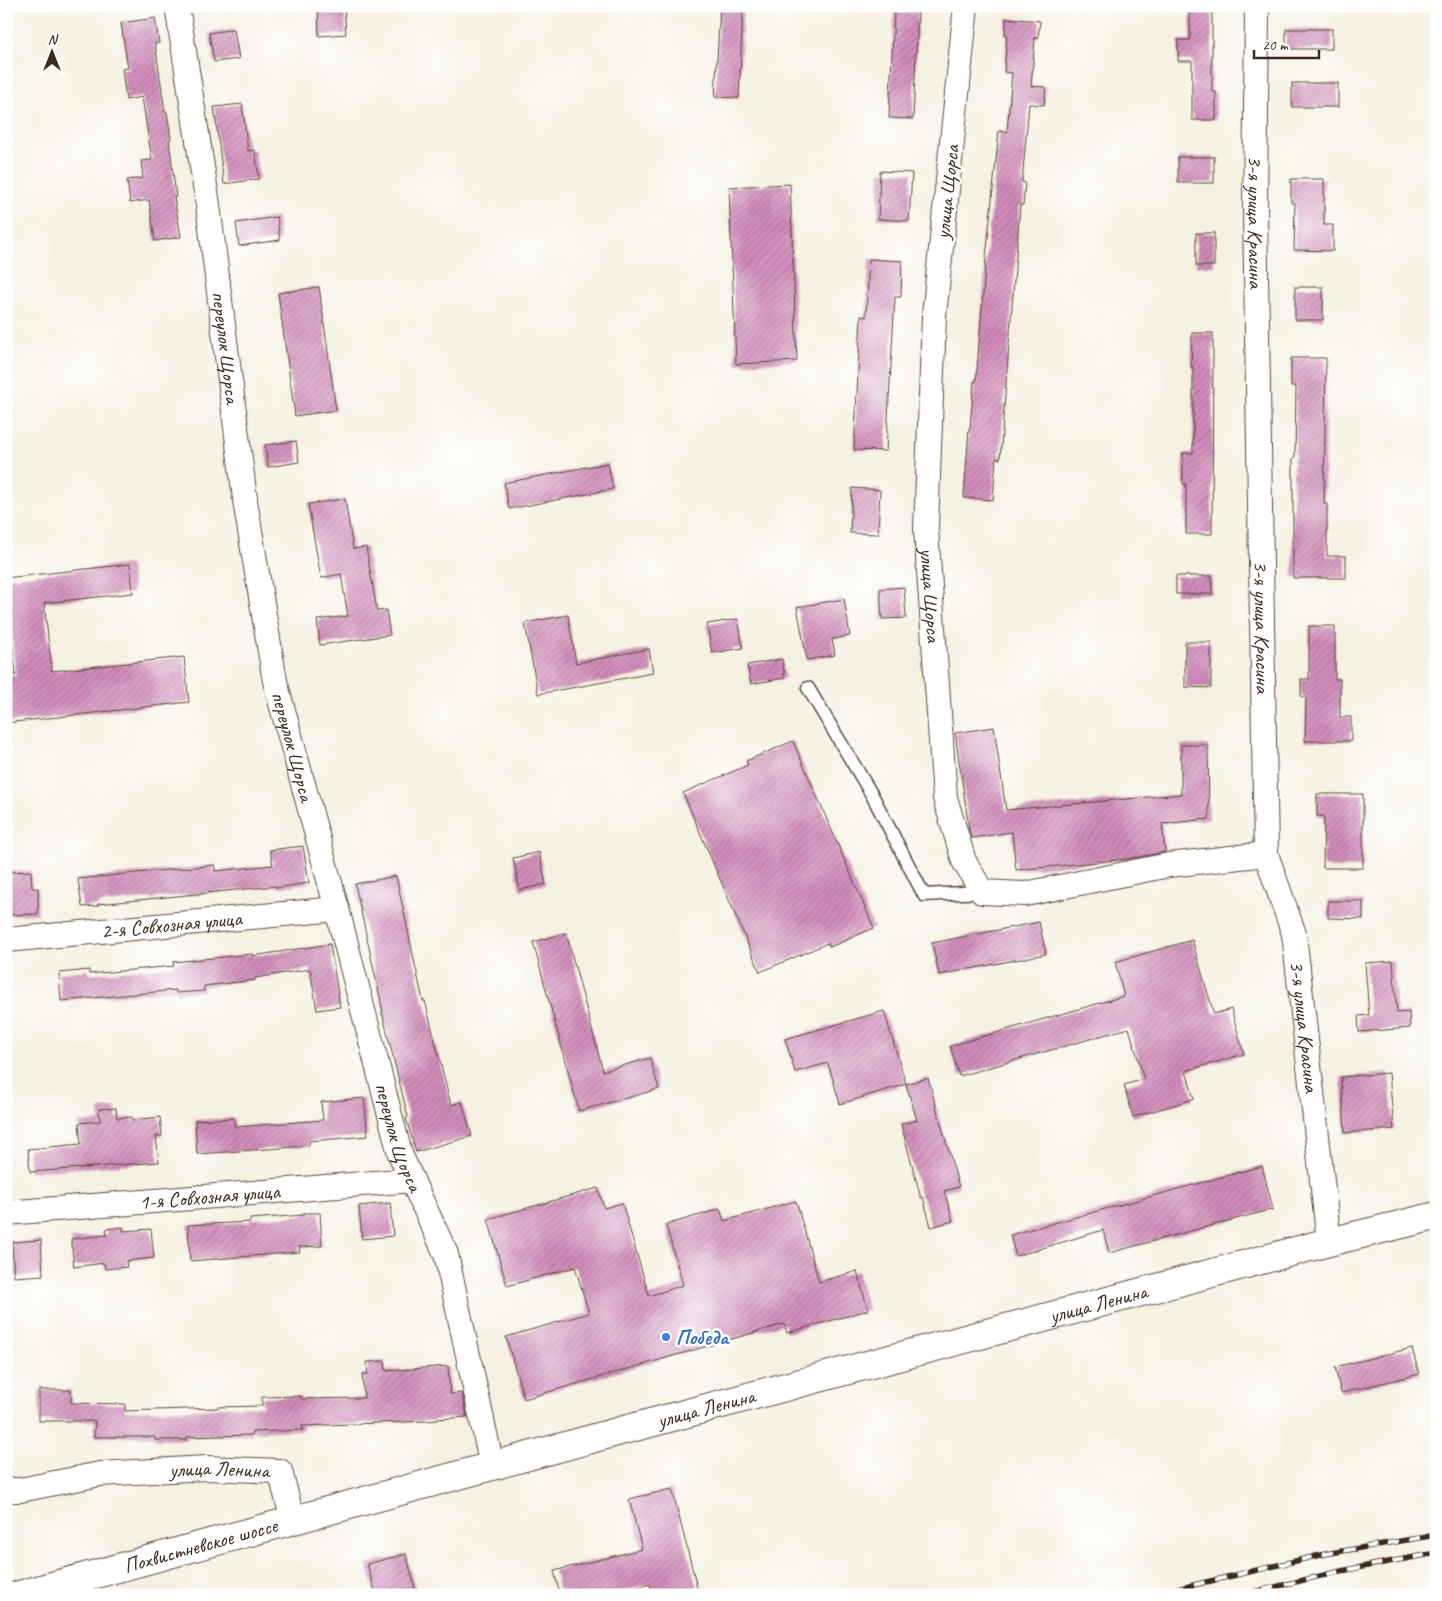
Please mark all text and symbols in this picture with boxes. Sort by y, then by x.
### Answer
north arrow [28,28,78,78]
scale bar [1254,28,1320,60]
text: N [48,31,59,48]
text: 20 m [1262,36,1289,55]
street label: улица Щорса [929,142,965,242]
street label: 3-я улица Красина [1242,156,1269,290]
street label: переулок Щорса [206,290,246,407]
street label: улица Щорса [914,545,947,645]
street label: 3-я улица Красина [1248,560,1276,695]
street label: переулок Щорса [265,689,321,807]
street label: 2-я Совхозная улица [100,905,244,944]
street label: 3-я улица Красина [1284,959,1325,1096]
street label: переулок Щорса [369,1080,430,1198]
street label: 1-я Совхозная улица [138,1178,282,1215]
street label: улица Ленина [1045,1277,1152,1329]
place label: Победа [676,1324,730,1350]
marker: Победа [660,1331,672,1343]
street label: улица Ленина [652,1382,760,1434]
street label: улица Ленина [167,1455,272,1484]
street label: Похвистневское шоссе [121,1512,282,1579]

